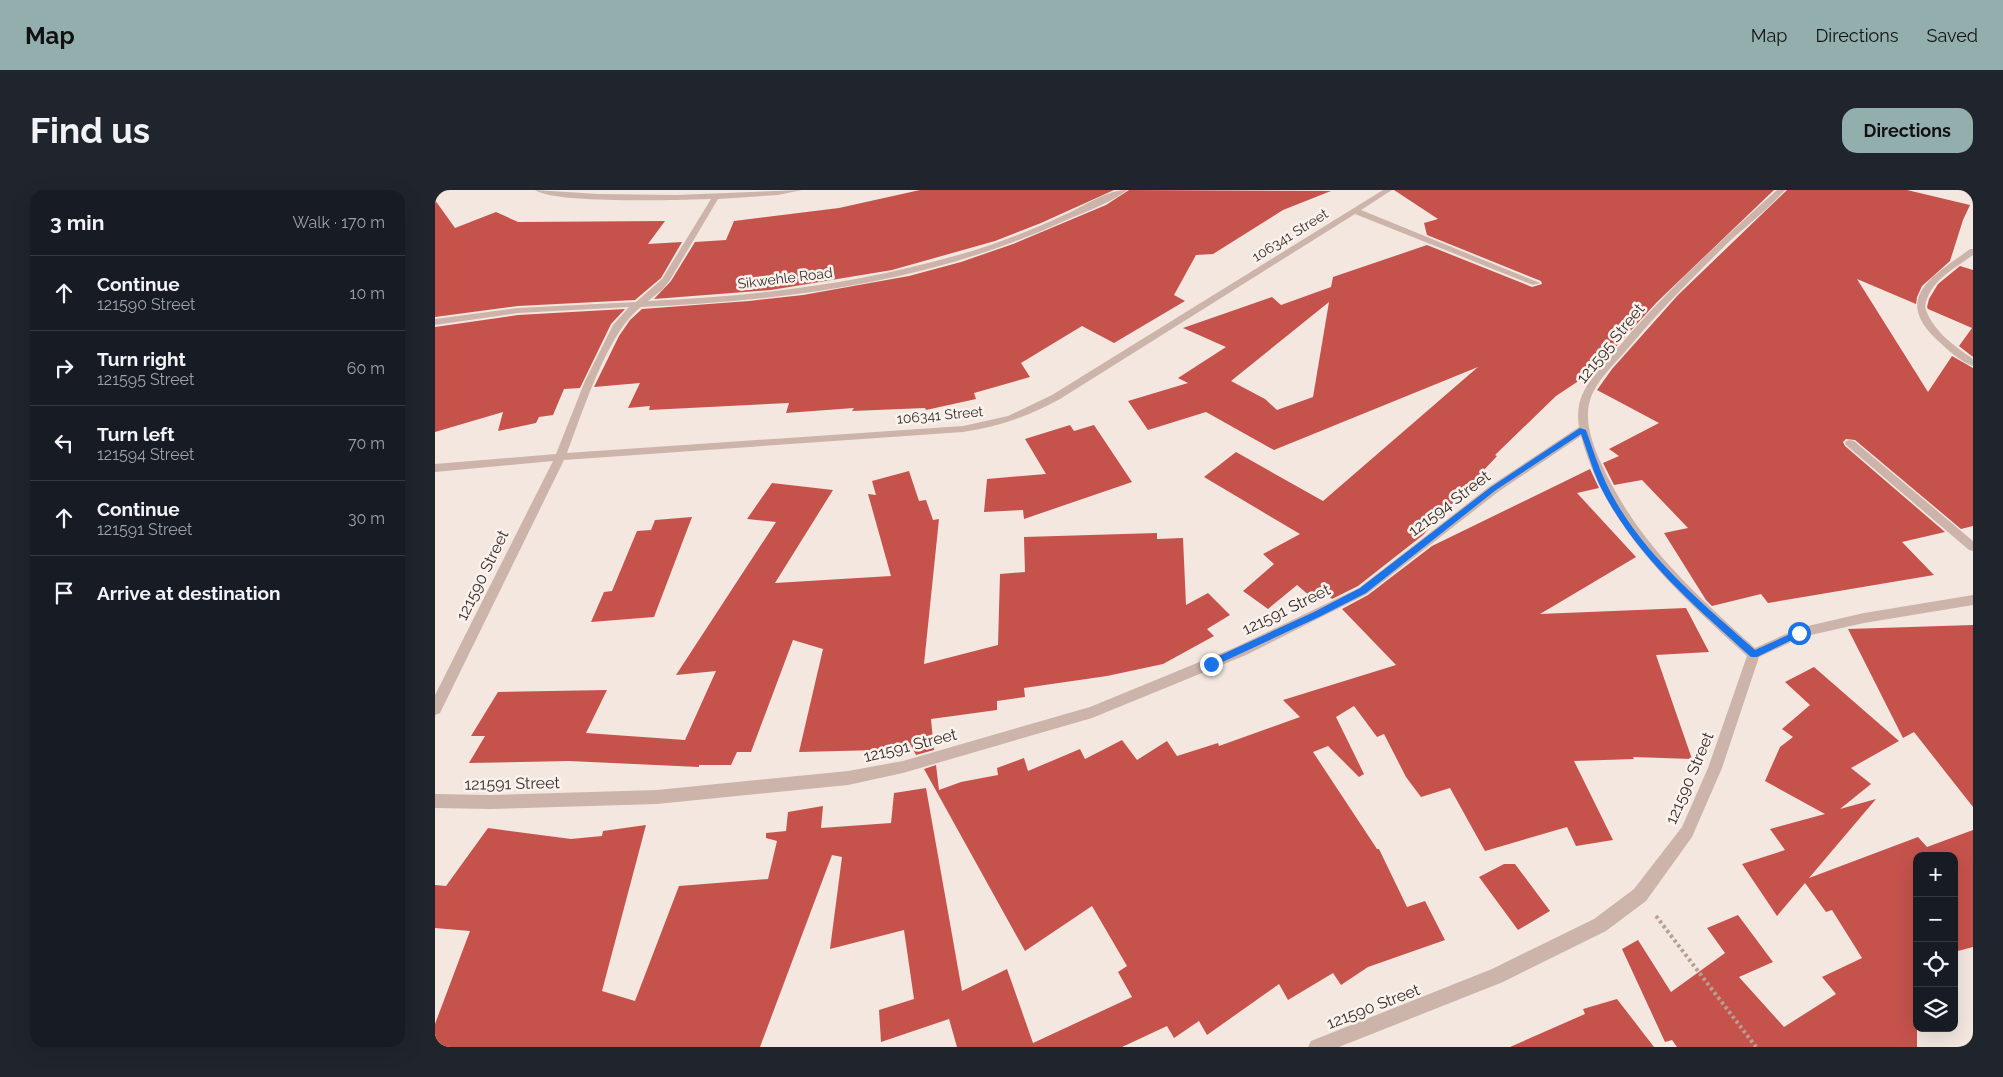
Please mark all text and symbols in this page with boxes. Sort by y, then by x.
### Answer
text: Map [25,21,75,50]
text: Map [1751,25,1787,46]
text: Directions [1815,25,1899,46]
text: Saved [1927,25,1978,46]
button: Directions [1842,108,1973,153]
text: Find us [30,110,150,151]
street label: 106341 Street [1249,205,1331,265]
text: 3 min [50,210,104,235]
text: Walk · 170 m [293,213,385,232]
street label: Sikwehle Road [737,264,833,292]
text: Continue [97,273,180,295]
icon: ahead [50,279,78,307]
text: 10 m [350,284,385,303]
text: 121590 Street [97,295,195,314]
street label: 121595 Street [1572,299,1649,387]
text: Turn right [97,348,186,370]
icon: right [50,354,78,382]
text: 60 m [347,359,385,378]
text: 121595 Street [97,370,194,389]
street label: 106341 Street [896,403,984,427]
text: Turn left [97,423,174,445]
icon: left [50,429,78,457]
text: 70 m [348,434,385,453]
text: 121594 Street [97,445,194,464]
street label: 121594 Street [1405,466,1494,540]
text: Continue [97,498,180,520]
icon: ahead [50,504,78,532]
text: 30 m [348,509,385,528]
text: 121591 Street [97,520,192,539]
street label: 121590 Street [452,526,513,624]
icon: arrive [50,579,78,607]
street label: 121591 Street [1239,580,1334,639]
text: Arrive at destination [97,582,281,604]
route start [1788,622,1811,645]
route end [1200,653,1223,676]
street label: 121591 Street [862,725,959,766]
street label: 121590 Street [1661,729,1718,827]
street label: 121591 Street [464,773,561,794]
map controls [1913,852,1958,1032]
button: + [1913,852,1958,897]
button: − [1913,897,1958,942]
button: locate [1913,942,1958,987]
street label: 121590 Street [1324,980,1423,1033]
button: layers [1913,987,1958,1032]

